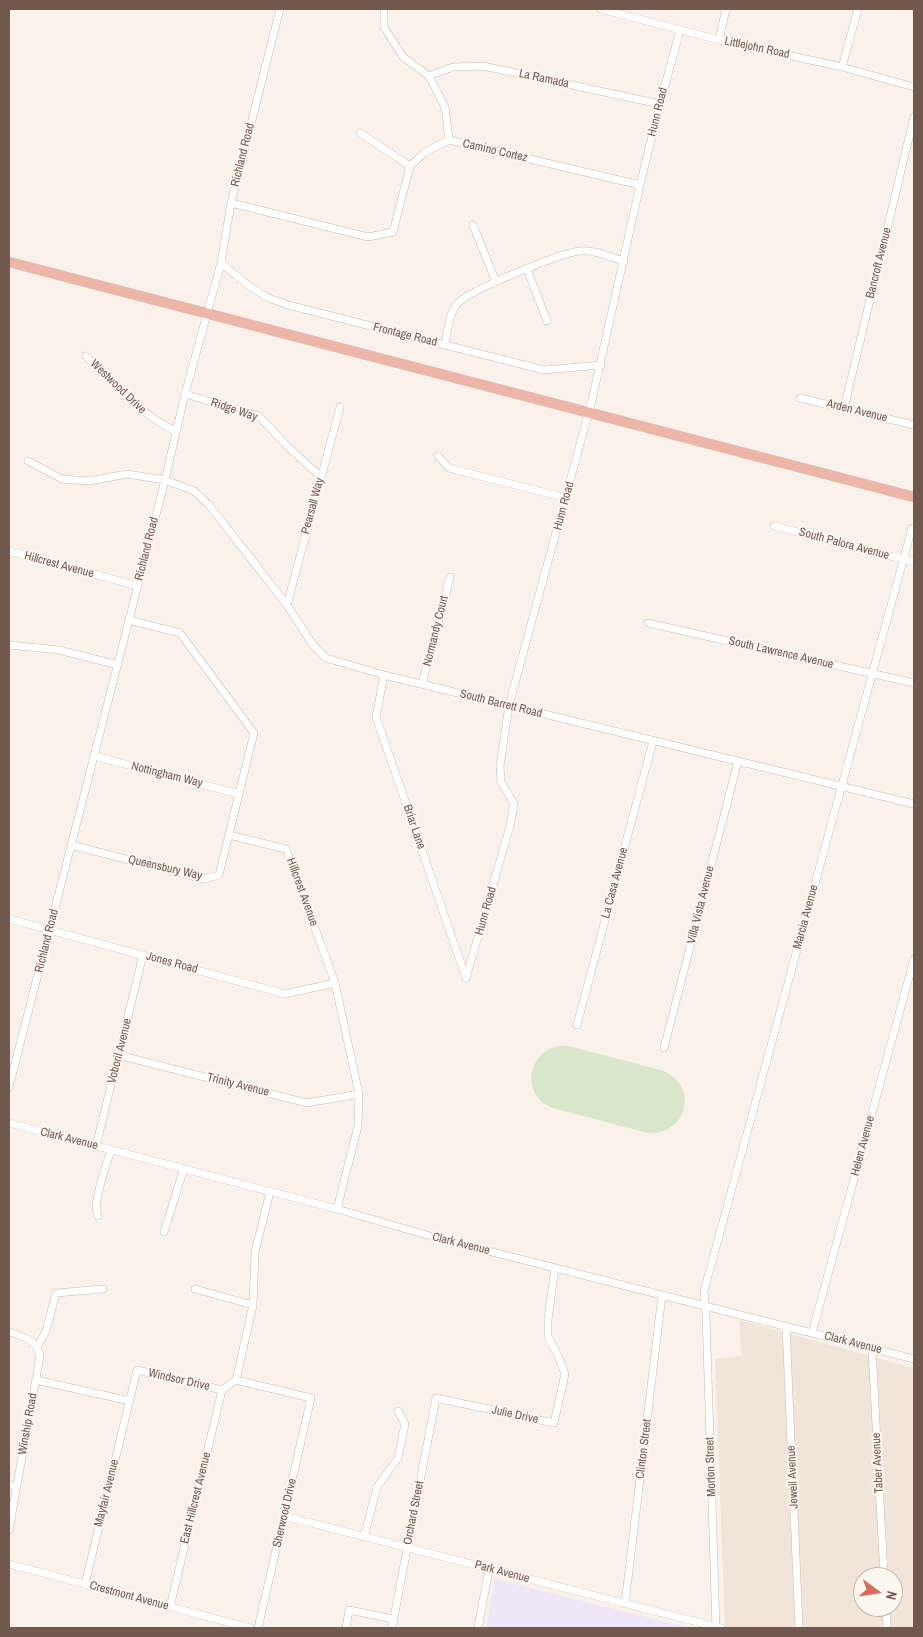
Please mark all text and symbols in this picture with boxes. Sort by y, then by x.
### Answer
street label: Littlejohn Road [723,34,791,62]
street label: La Ramada [518,67,570,91]
street label: Hunn Road [645,86,671,138]
street label: Richland Road [228,122,258,188]
street label: Camino Cortez [461,137,529,165]
street label: Bancroft Avenue [863,226,895,300]
street label: Frontage Road [371,320,439,350]
street label: Westwood Drive [87,357,149,417]
street label: Ridge Way [209,395,259,425]
street label: Arden Avenue [825,396,889,426]
street label: Pearsall Way [299,476,327,536]
street label: Hunn Road [551,480,577,532]
street label: Richland Road [132,516,162,582]
street label: South Palora Avenue [797,525,891,563]
street label: Hillcrest Avenue [23,549,95,581]
street label: Normandy Court [420,594,452,668]
street label: South Lawrence Avenue [727,634,835,672]
street label: South Barrett Road [458,687,544,721]
street label: Nottingham Way [130,759,204,791]
street label: Briar Lane [400,803,428,851]
street label: La Casa Avenue [599,846,631,920]
street label: Queensbury Way [127,852,203,884]
street label: Hillcrest Avenue [283,856,321,928]
street label: Villa Vista Avenue [684,864,718,946]
street label: Marcia Avenue [791,883,821,951]
street label: Hunn Road [472,885,500,937]
street label: Richland Road [32,908,62,974]
street label: Jones Road [145,949,199,977]
street label: Voboril Avenue [105,1017,135,1085]
street label: Trinity Avenue [205,1070,271,1100]
street label: Helen Avenue [848,1114,878,1178]
street label: Clark Avenue [39,1125,99,1153]
street label: Clark Avenue [431,1230,491,1258]
street label: Clark Avenue [823,1329,883,1357]
street label: Windsor Drive [147,1366,211,1394]
street label: Winship Road [15,1392,41,1456]
street label: Julie Drive [491,1403,539,1427]
street label: Clinton Street [633,1418,655,1480]
street label: Taber Avenue [869,1432,887,1494]
street label: Morton Street [703,1437,719,1497]
street label: Jewell Avenue [784,1445,802,1509]
street label: East Hillcrest Avenue [178,1451,214,1545]
street label: Mayfair Avenue [92,1458,122,1528]
street label: Sherwood Drive [270,1477,300,1549]
street label: Orchard Street [401,1480,427,1546]
street label: Park Avenue [473,1558,531,1586]
north arrow [853,1567,903,1617]
street label: Crestmont Avenue [88,1579,170,1613]
text: N [882,1589,901,1602]

